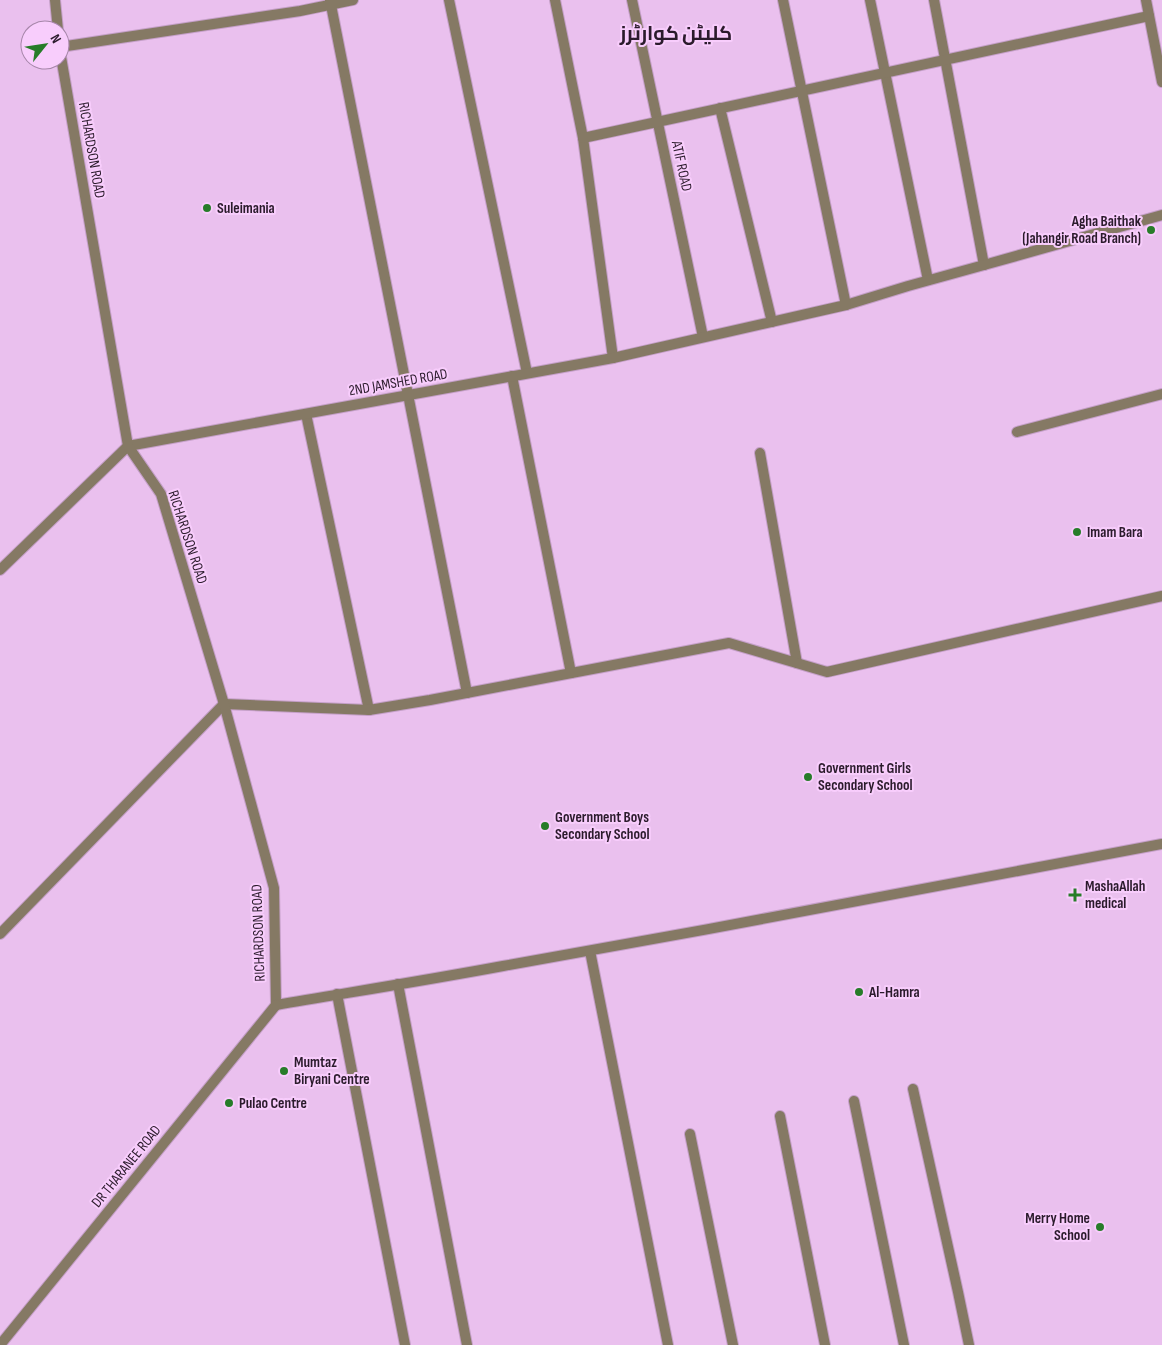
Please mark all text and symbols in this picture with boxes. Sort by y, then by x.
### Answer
north arrow [20,20,70,70]
district label: کلیٹن کوارٹرز [619,22,732,46]
text: N [47,31,65,46]
street label: RICHARDSON ROAD [74,101,109,200]
street label: ATIF ROAD [667,138,696,193]
place label: Suleimania [217,199,275,218]
marker: Suleimania [201,202,213,214]
place label: Agha Baithak (Jahangir Road Branch) [1022,212,1142,248]
marker: Agha Baithak (Jahangir Road Branch) [1145,224,1157,236]
street label: 2ND JAMSHED ROAD [347,364,449,401]
street label: RICHARDSON ROAD [163,488,212,586]
place label: Imam Bara [1087,523,1143,542]
marker: Imam Bara [1071,526,1083,538]
place label: Government Girls Secondary School [818,759,913,795]
marker: Government Girls Secondary School [802,771,814,783]
place label: Government Boys Secondary School [555,808,650,844]
marker: Government Boys Secondary School [539,820,551,832]
place label: MashaAllah medical [1085,877,1145,913]
street label: RICHARDSON ROAD [247,884,270,982]
marker: MashaAllah medical [1069,889,1081,901]
place label: Al-Hamra [868,983,920,1002]
marker: Al-Hamra [853,986,865,998]
place label: Mumtaz Biryani Centre [294,1053,370,1089]
marker: Mumtaz Biryani Centre [278,1065,290,1077]
place label: Pulao Centre [239,1094,307,1113]
marker: Pulao Centre [223,1097,235,1109]
street label: DR THARANEE ROAD [87,1121,165,1211]
place label: Merry Home School [1025,1209,1090,1245]
marker: Merry Home School [1094,1221,1106,1233]

